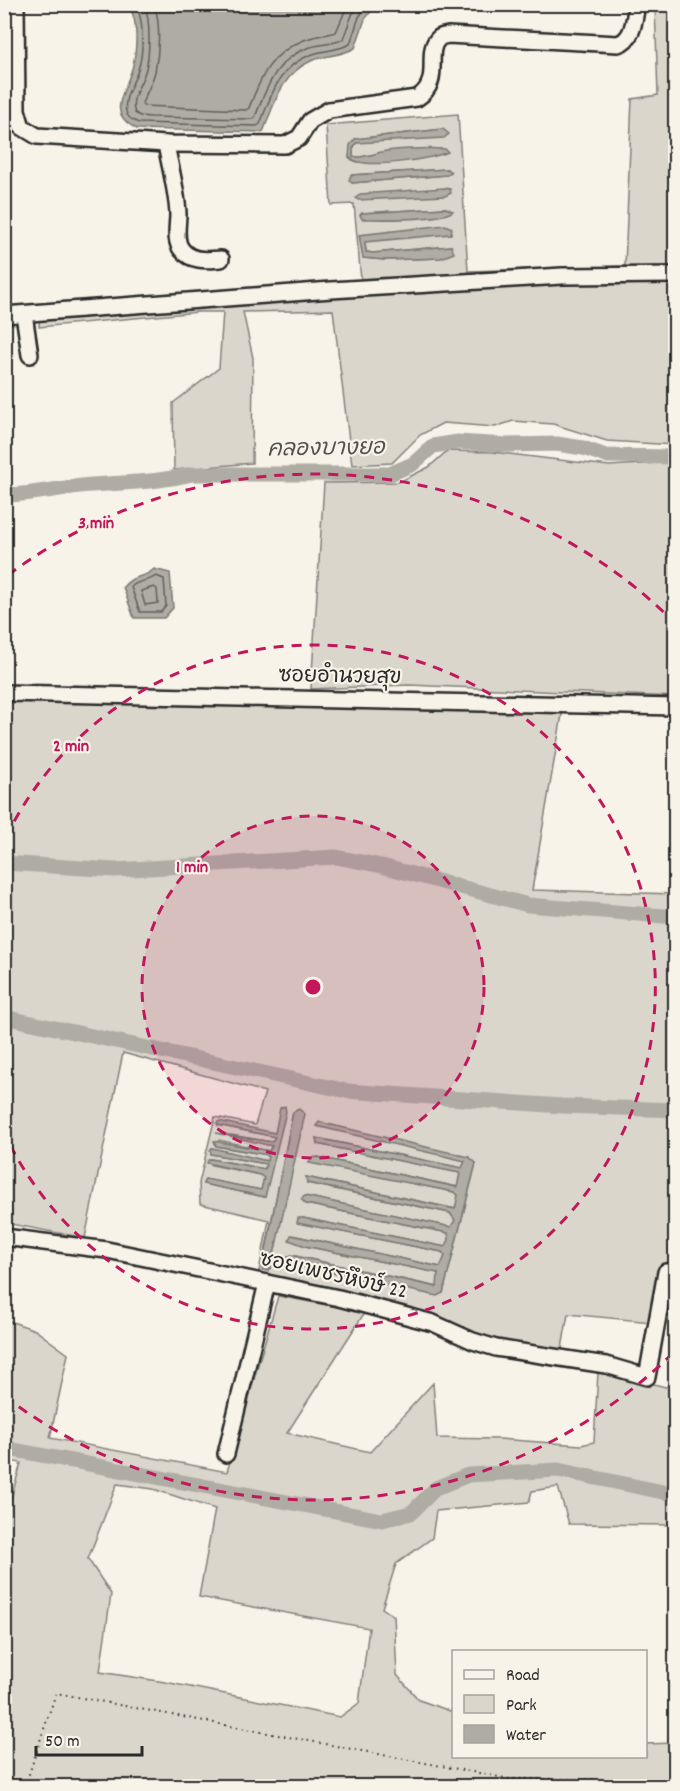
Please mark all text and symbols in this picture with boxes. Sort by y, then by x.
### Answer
water label: คลองบางยอ [267,433,386,467]
text: 3 min [78,512,114,537]
street label: ซอยอำนวยสุข [278,661,402,694]
text: 2 min [53,735,89,760]
text: 1 min [176,856,208,881]
centre of rings [303,977,323,997]
street label: ซอยเพชรหึงษ์ 22 [256,1244,410,1309]
legend [452,1650,647,1758]
text: Road [506,1664,540,1689]
text: Park [506,1694,537,1719]
scale bar [36,1719,142,1757]
text: Water [506,1724,546,1749]
text: 50 m [45,1730,80,1755]

